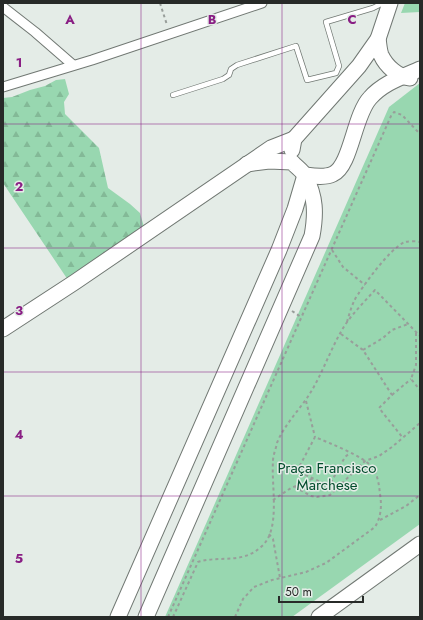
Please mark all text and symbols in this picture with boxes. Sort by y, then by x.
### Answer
text: A [64,10,75,29]
text: B [208,10,217,29]
text: C [347,10,357,29]
text: 1 [16,53,22,72]
text: 2 [15,177,23,196]
text: 3 [15,301,23,320]
text: 4 [14,425,24,444]
park label: Praça Francisco Marchese [277,457,377,496]
text: 5 [15,549,23,568]
scale bar [279,578,363,604]
text: 50 m [285,583,312,601]

